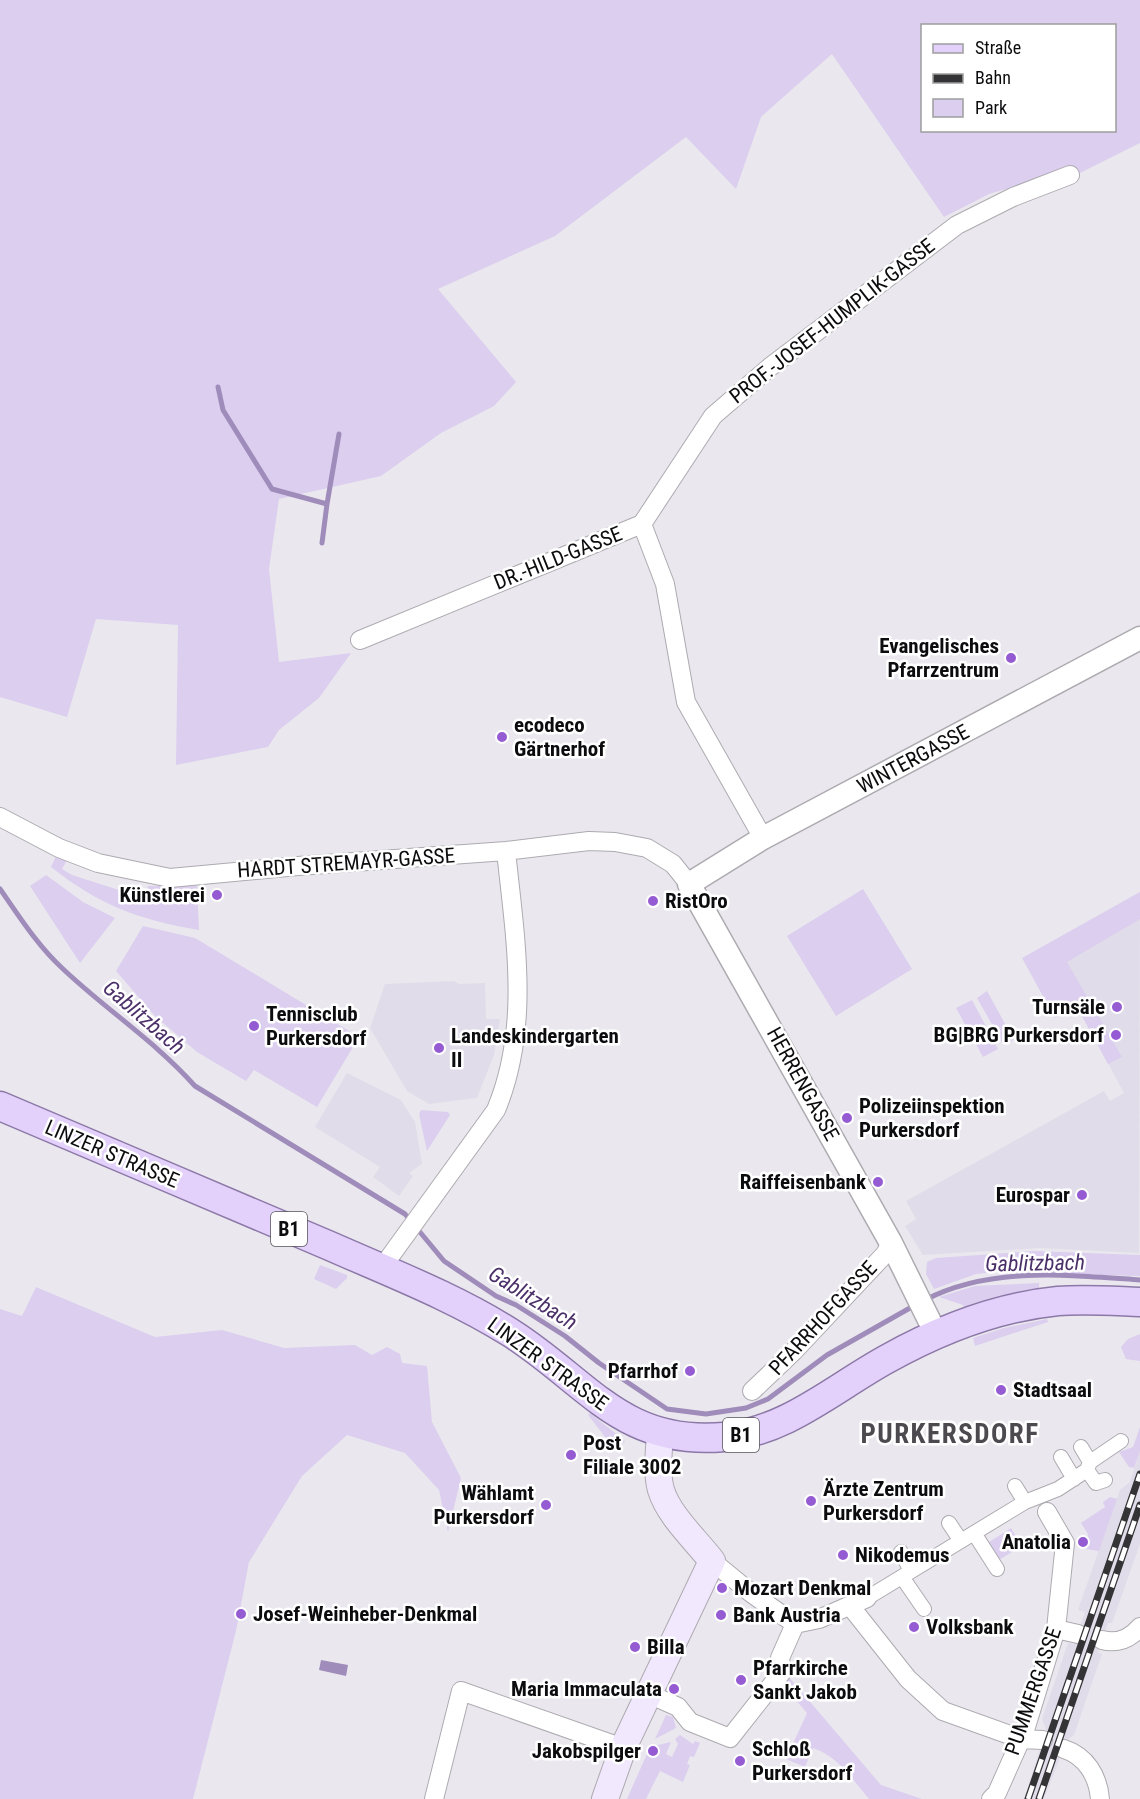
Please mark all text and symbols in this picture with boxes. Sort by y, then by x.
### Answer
legend [921,24,1116,132]
text: Straße [975,37,1021,58]
text: Bahn [975,67,1011,88]
text: Park [975,97,1007,118]
street label: PROF.-JOSEF-HUMPLIK-GASSE [725,233,939,409]
street label: DR.-HILD-GASSE [490,521,626,595]
place label: Evangelisches Pfarrzentrum [879,634,999,682]
marker: Evangelisches Pfarrzentrum [1004,651,1018,665]
place label: ecodeco Gärtnerhof [514,713,605,761]
street label: WINTERGASSE [853,719,973,799]
marker: ecodeco Gärtnerhof [495,730,509,744]
street label: HARDT STREMAYR-GASSE [236,843,456,883]
place label: Künstlerei [120,883,205,907]
marker: Künstlerei [210,888,224,902]
place label: RistOro [665,889,728,913]
marker: RistOro [646,894,660,908]
water label: Gablitzbach [98,975,190,1059]
place label: Turnsäle [1032,995,1105,1019]
marker: Turnsäle [1110,1000,1124,1014]
place label: Tennisclub Purkersdorf [266,1002,367,1050]
marker: Tennisclub Purkersdorf [247,1019,261,1033]
street label: HERRENGASSE [762,1023,844,1145]
place label: BG|BRG Purkersdorf [934,1023,1104,1047]
place label: Landeskindergarten II [451,1024,619,1072]
marker: BG|BRG Purkersdorf [1109,1028,1123,1042]
marker: Landeskindergarten II [432,1041,446,1055]
place label: Polizeiinspektion Purkersdorf [859,1094,1005,1142]
marker: Polizeiinspektion Purkersdorf [840,1111,854,1125]
street label: LINZER STRASSE [42,1115,182,1193]
place label: Raiffeisenbank [740,1170,867,1194]
marker: Raiffeisenbank [871,1175,885,1189]
place label: Eurospar [996,1183,1070,1207]
marker: Eurospar [1075,1188,1089,1202]
road number: B1 [271,1212,307,1246]
water label: Gablitzbach [985,1250,1085,1276]
street label: PFARRHOFGASSE [764,1256,882,1380]
water label: Gablitzbach [484,1261,582,1335]
street label: LINZER STRASSE [483,1312,613,1416]
place label: Pfarrhof [608,1359,678,1383]
marker: Pfarrhof [683,1364,697,1378]
place label: Stadtsaal [1013,1378,1092,1402]
marker: Stadtsaal [994,1383,1008,1397]
road number: B1 [723,1418,759,1452]
district label: PURKERSDORF [860,1418,1040,1450]
place label: Post Filiale 3002 [583,1431,681,1479]
marker: Post Filiale 3002 [564,1448,578,1462]
place label: Ärzte Zentrum Purkersdorf [823,1477,944,1525]
place label: Wählamt Purkersdorf [434,1481,534,1529]
marker: Ärzte Zentrum Purkersdorf [804,1494,818,1508]
marker: Wählamt Purkersdorf [539,1498,553,1512]
place label: Anatolia [1002,1530,1071,1554]
marker: Anatolia [1076,1535,1090,1549]
place label: Nikodemus [855,1543,950,1567]
marker: Nikodemus [836,1548,850,1562]
place label: Mozart Denkmal [734,1576,871,1600]
marker: Mozart Denkmal [715,1581,729,1595]
place label: Josef-Weinheber-Denkmal [253,1602,477,1626]
place label: Bank Austria [733,1603,841,1627]
marker: Josef-Weinheber-Denkmal [234,1607,248,1621]
marker: Bank Austria [714,1608,728,1622]
place label: Volksbank [926,1615,1015,1639]
marker: Volksbank [907,1620,921,1634]
street label: PUMMERGASSE [1000,1624,1066,1758]
place label: Billa [647,1635,685,1659]
marker: Billa [628,1640,642,1654]
place label: Pfarrkirche Sankt Jakob [753,1656,857,1704]
marker: Pfarrkirche Sankt Jakob [734,1673,748,1687]
place label: Maria Immaculata [511,1677,662,1701]
marker: Maria Immaculata [667,1682,681,1696]
place label: Schloß Purkersdorf [752,1737,853,1785]
place label: Jakobspilger [532,1739,641,1763]
marker: Jakobspilger [646,1744,660,1758]
marker: Schloß Purkersdorf [733,1754,747,1768]

